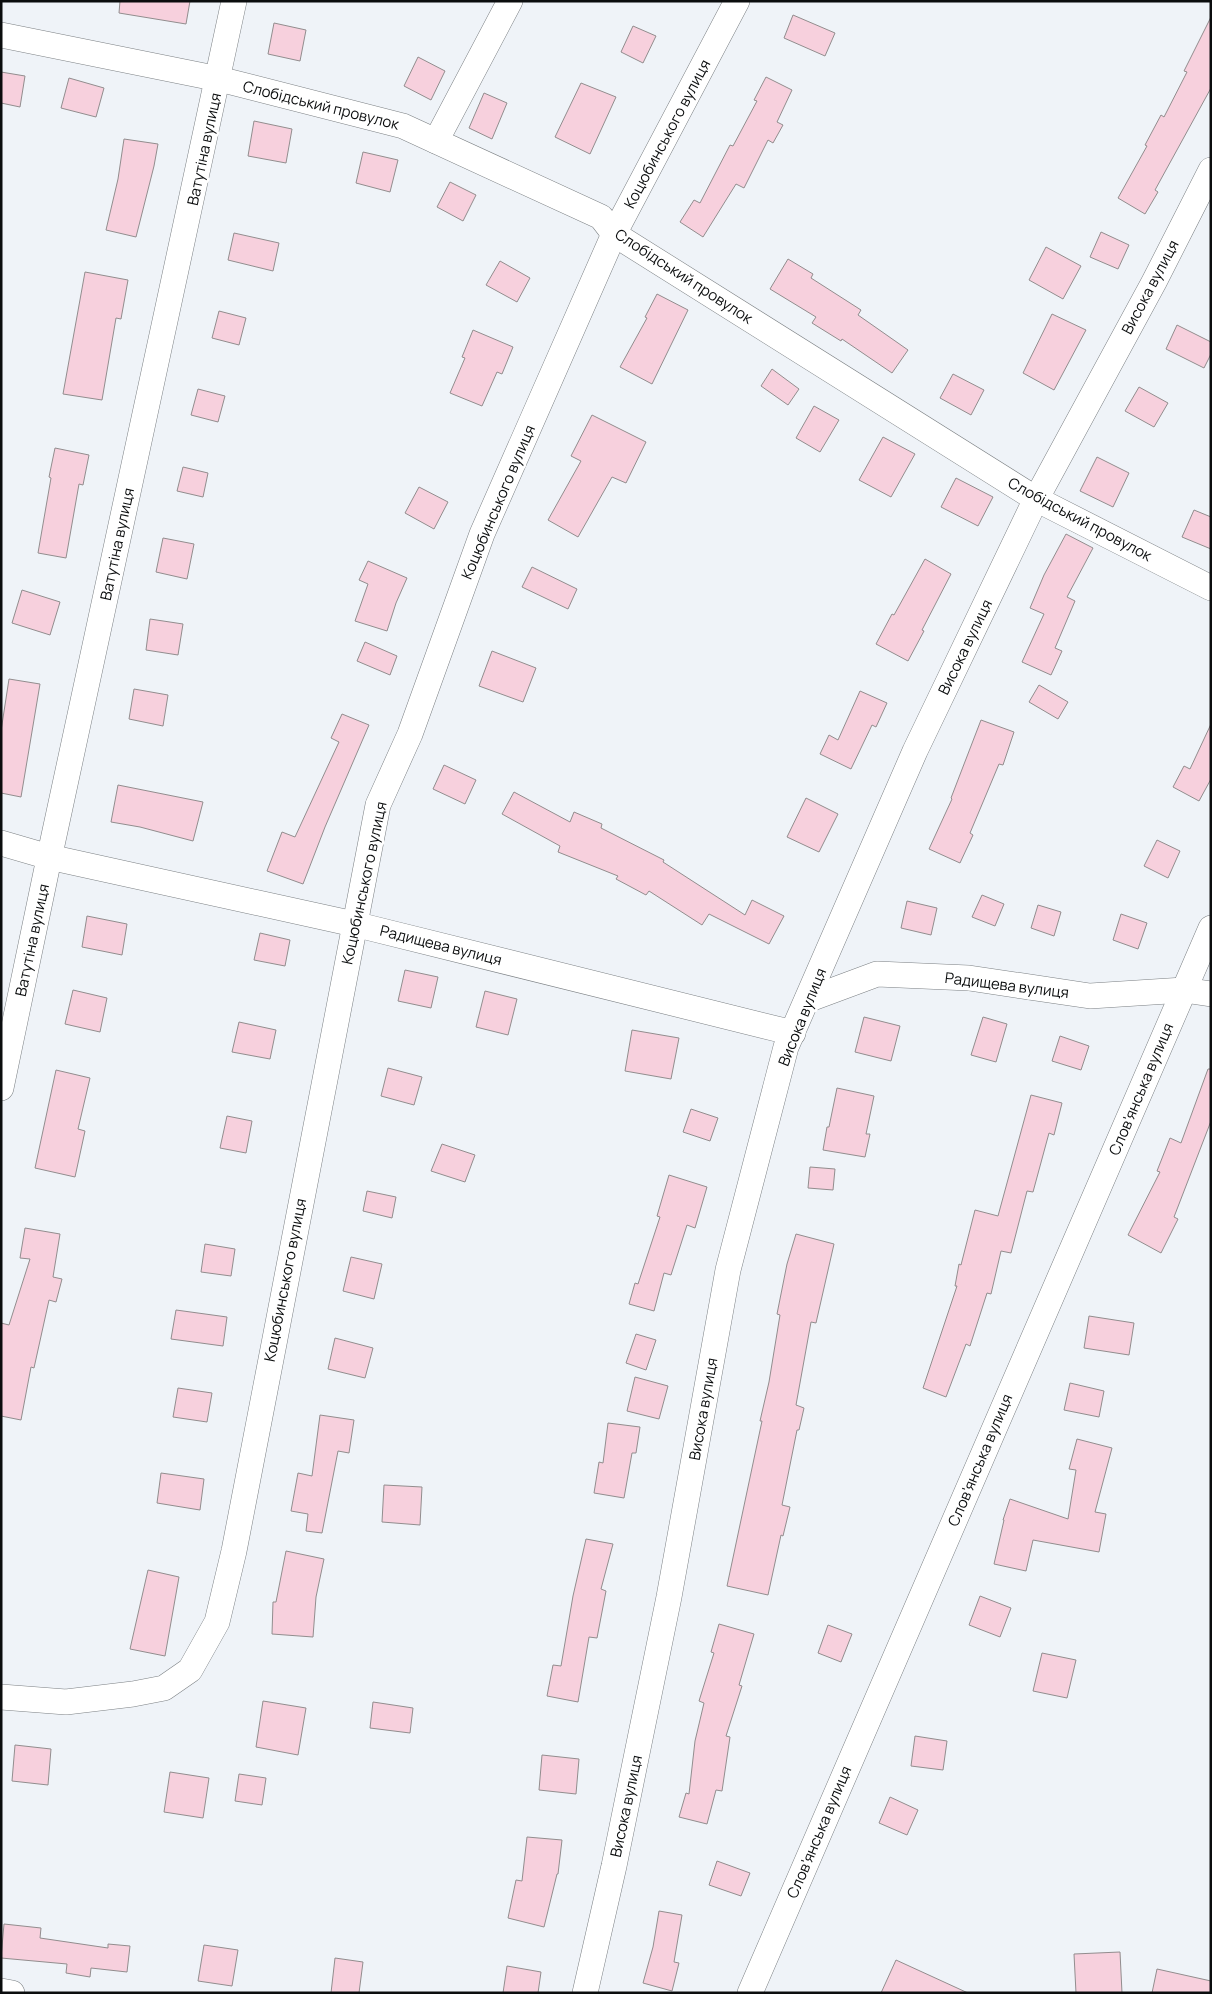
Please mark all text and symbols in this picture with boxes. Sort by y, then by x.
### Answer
street label: Коцюбинського вулиця [619,56,715,212]
street label: Слобідський провулок [241,75,402,135]
street label: Ватутіна вулиця [182,91,226,207]
street label: Слобідський провулок [611,224,757,329]
street label: Висока вулиця [1116,236,1184,338]
street label: Коцюбинського вулиця [456,421,540,583]
street label: Слобідський провулок [1004,472,1156,566]
street label: Ватутіна вулиця [95,486,139,602]
street label: Висока вулиця [933,596,997,698]
street label: Коцюбинського вулиця [336,800,392,966]
street label: Ватутіна вулиця [10,882,54,998]
street label: Радищева вулиця [378,920,504,970]
street label: Висока вулиця [773,965,831,1069]
street label: Радищева вулиця [944,967,1070,1003]
street label: Слов’янська вулиця [1104,1020,1178,1158]
street label: Коцюбинського вулиця [259,1197,311,1363]
street label: Висока вулиця [684,1356,722,1462]
street label: Слов’янська вулиця [943,1391,1017,1529]
street label: Висока вулиця [605,1753,647,1859]
street label: Слов’янська вулиця [782,1763,856,1901]

